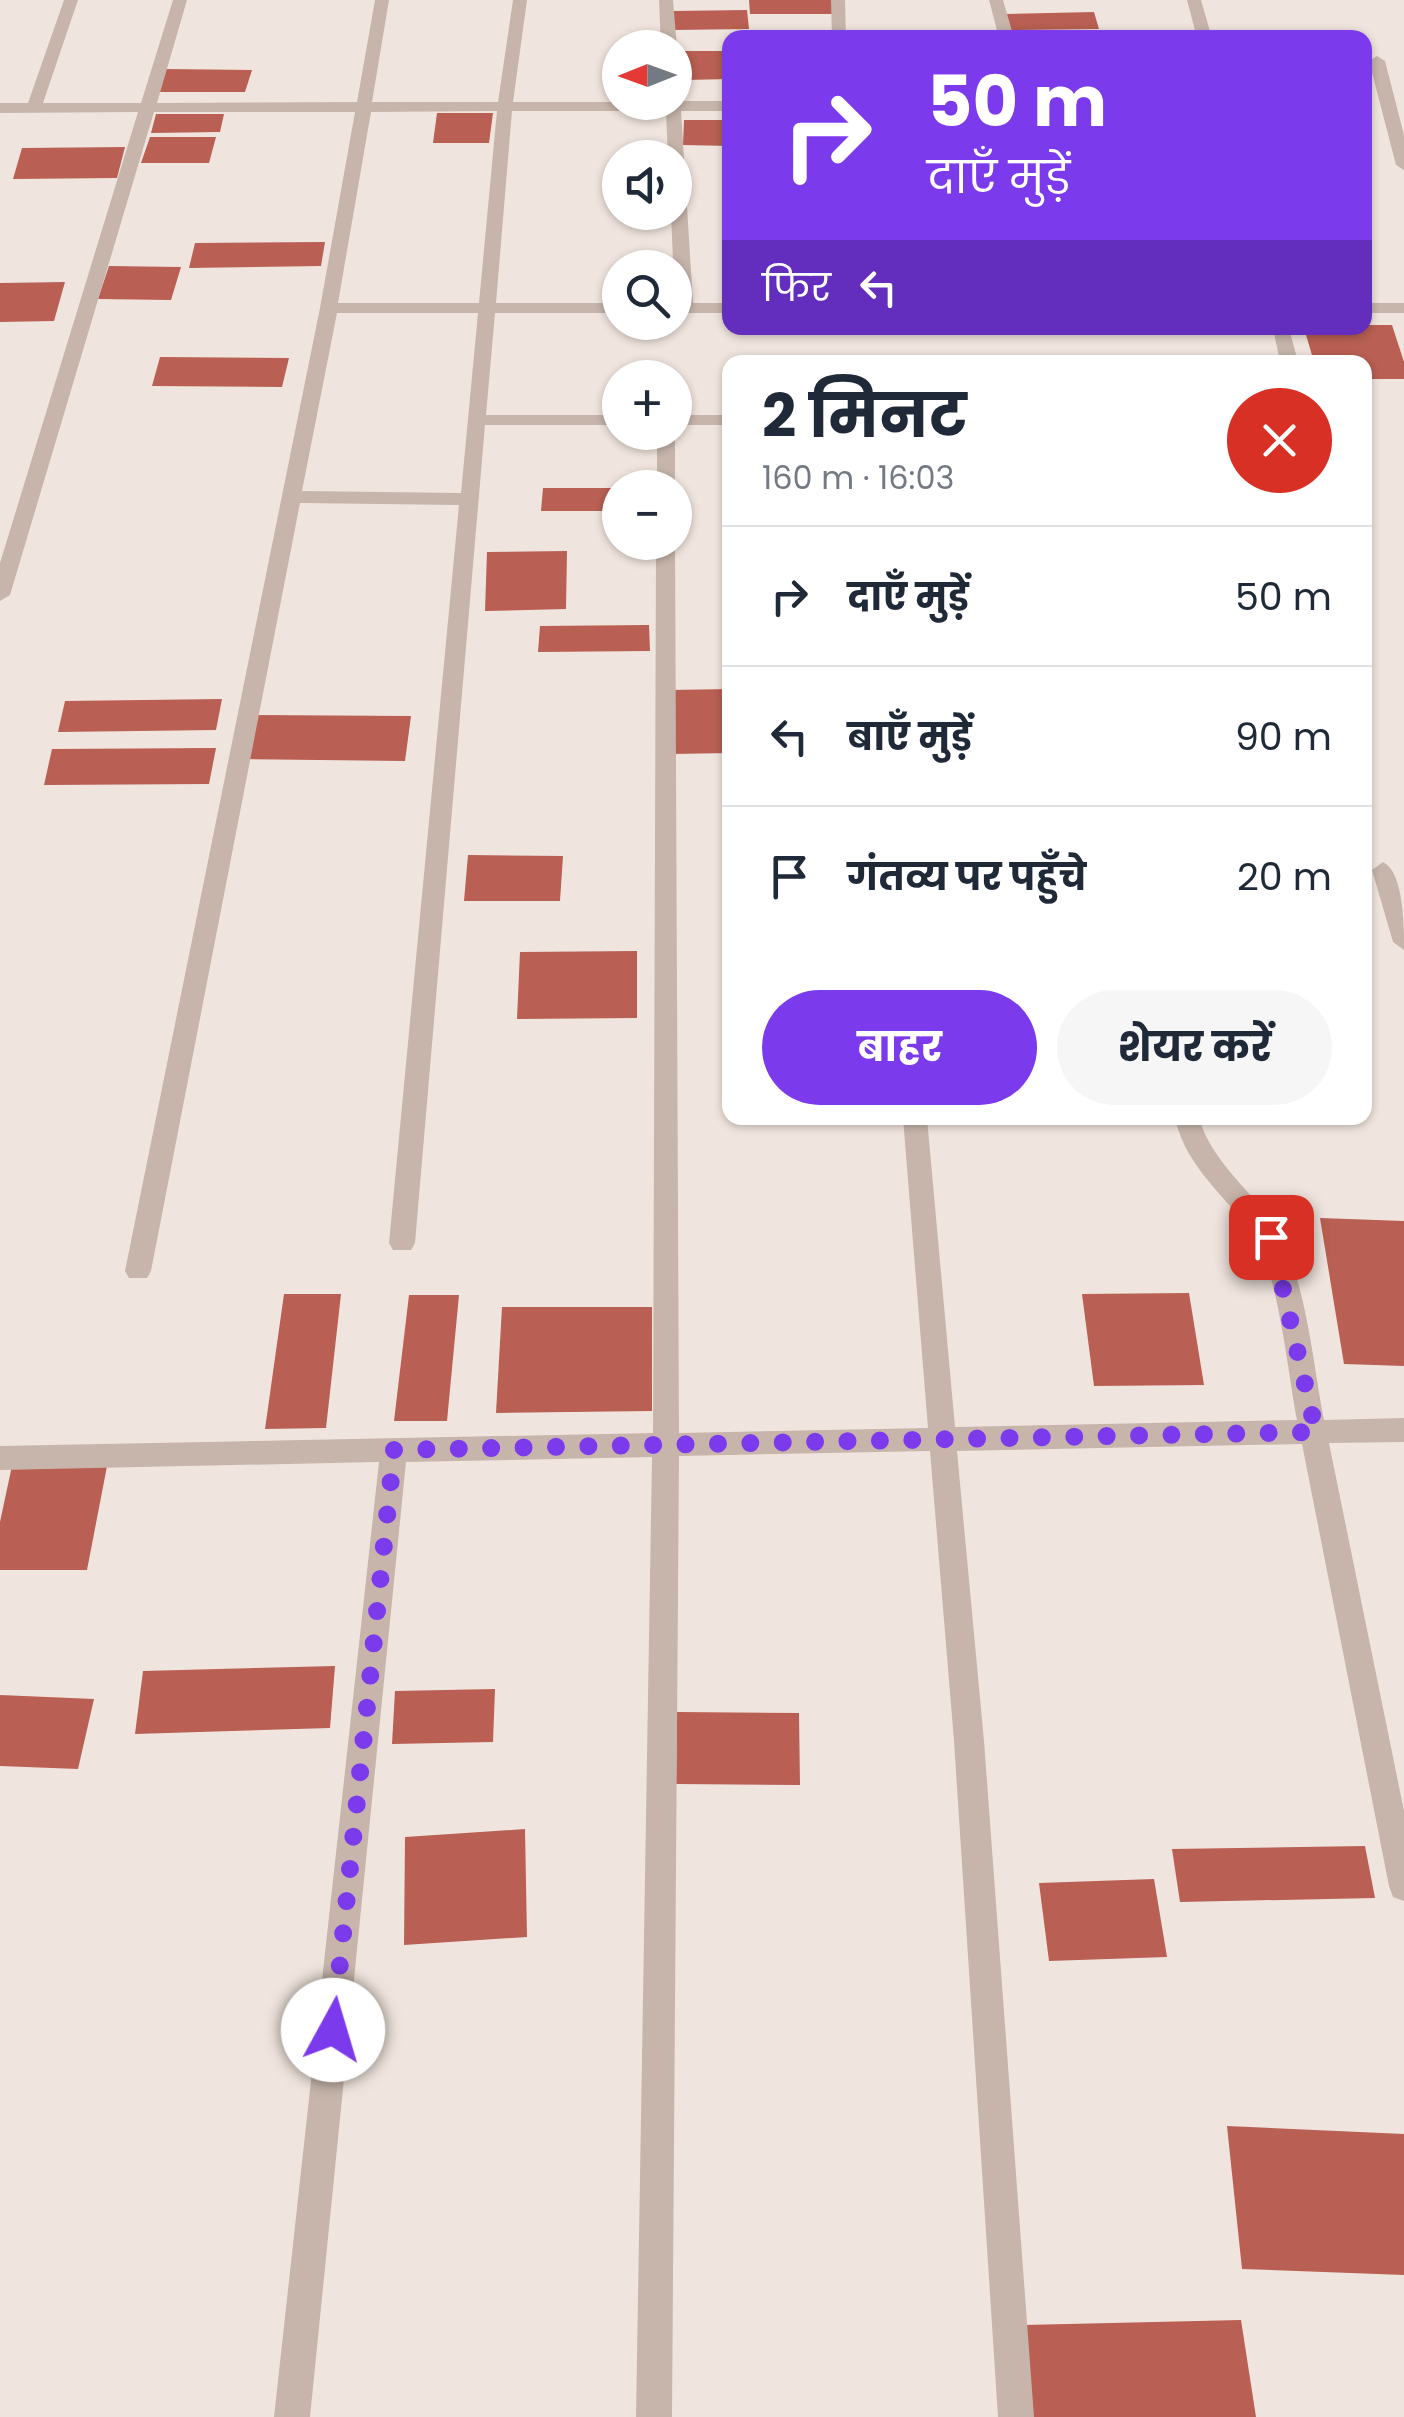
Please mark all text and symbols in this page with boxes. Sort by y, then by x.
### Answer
north arrow [602,30,692,120]
map controls [602,30,692,560]
text: 50 m [927,52,1107,151]
icon: right [762,70,892,200]
button: sound [602,140,692,230]
text: दाएँ मुड़ें [927,146,1070,209]
button: search [602,250,692,340]
icon: left [851,260,906,315]
text: फिर [762,261,831,314]
button: + [602,360,692,450]
text: 2 मिनट [762,374,967,458]
button: close [1227,388,1332,493]
text: 160 m · 16:03 [762,455,954,500]
button: − [602,470,692,560]
icon: right [762,569,817,624]
text: दाएँ मुड़ें [847,570,969,623]
text: 50 m [1235,570,1332,623]
icon: left [762,709,817,764]
text: बाएँ मुड़ें [847,710,972,763]
text: 90 m [1235,710,1332,763]
icon: arrive [762,849,817,904]
text: गंतव्य पर पहुँचे [847,850,1086,903]
text: 20 m [1237,850,1332,903]
button: बाहर [762,990,1037,1105]
button: शेयर करें [1057,990,1332,1105]
pin [1229,1195,1314,1280]
icon: arrive [1244,1210,1299,1265]
position arrow [281,1978,385,2082]

